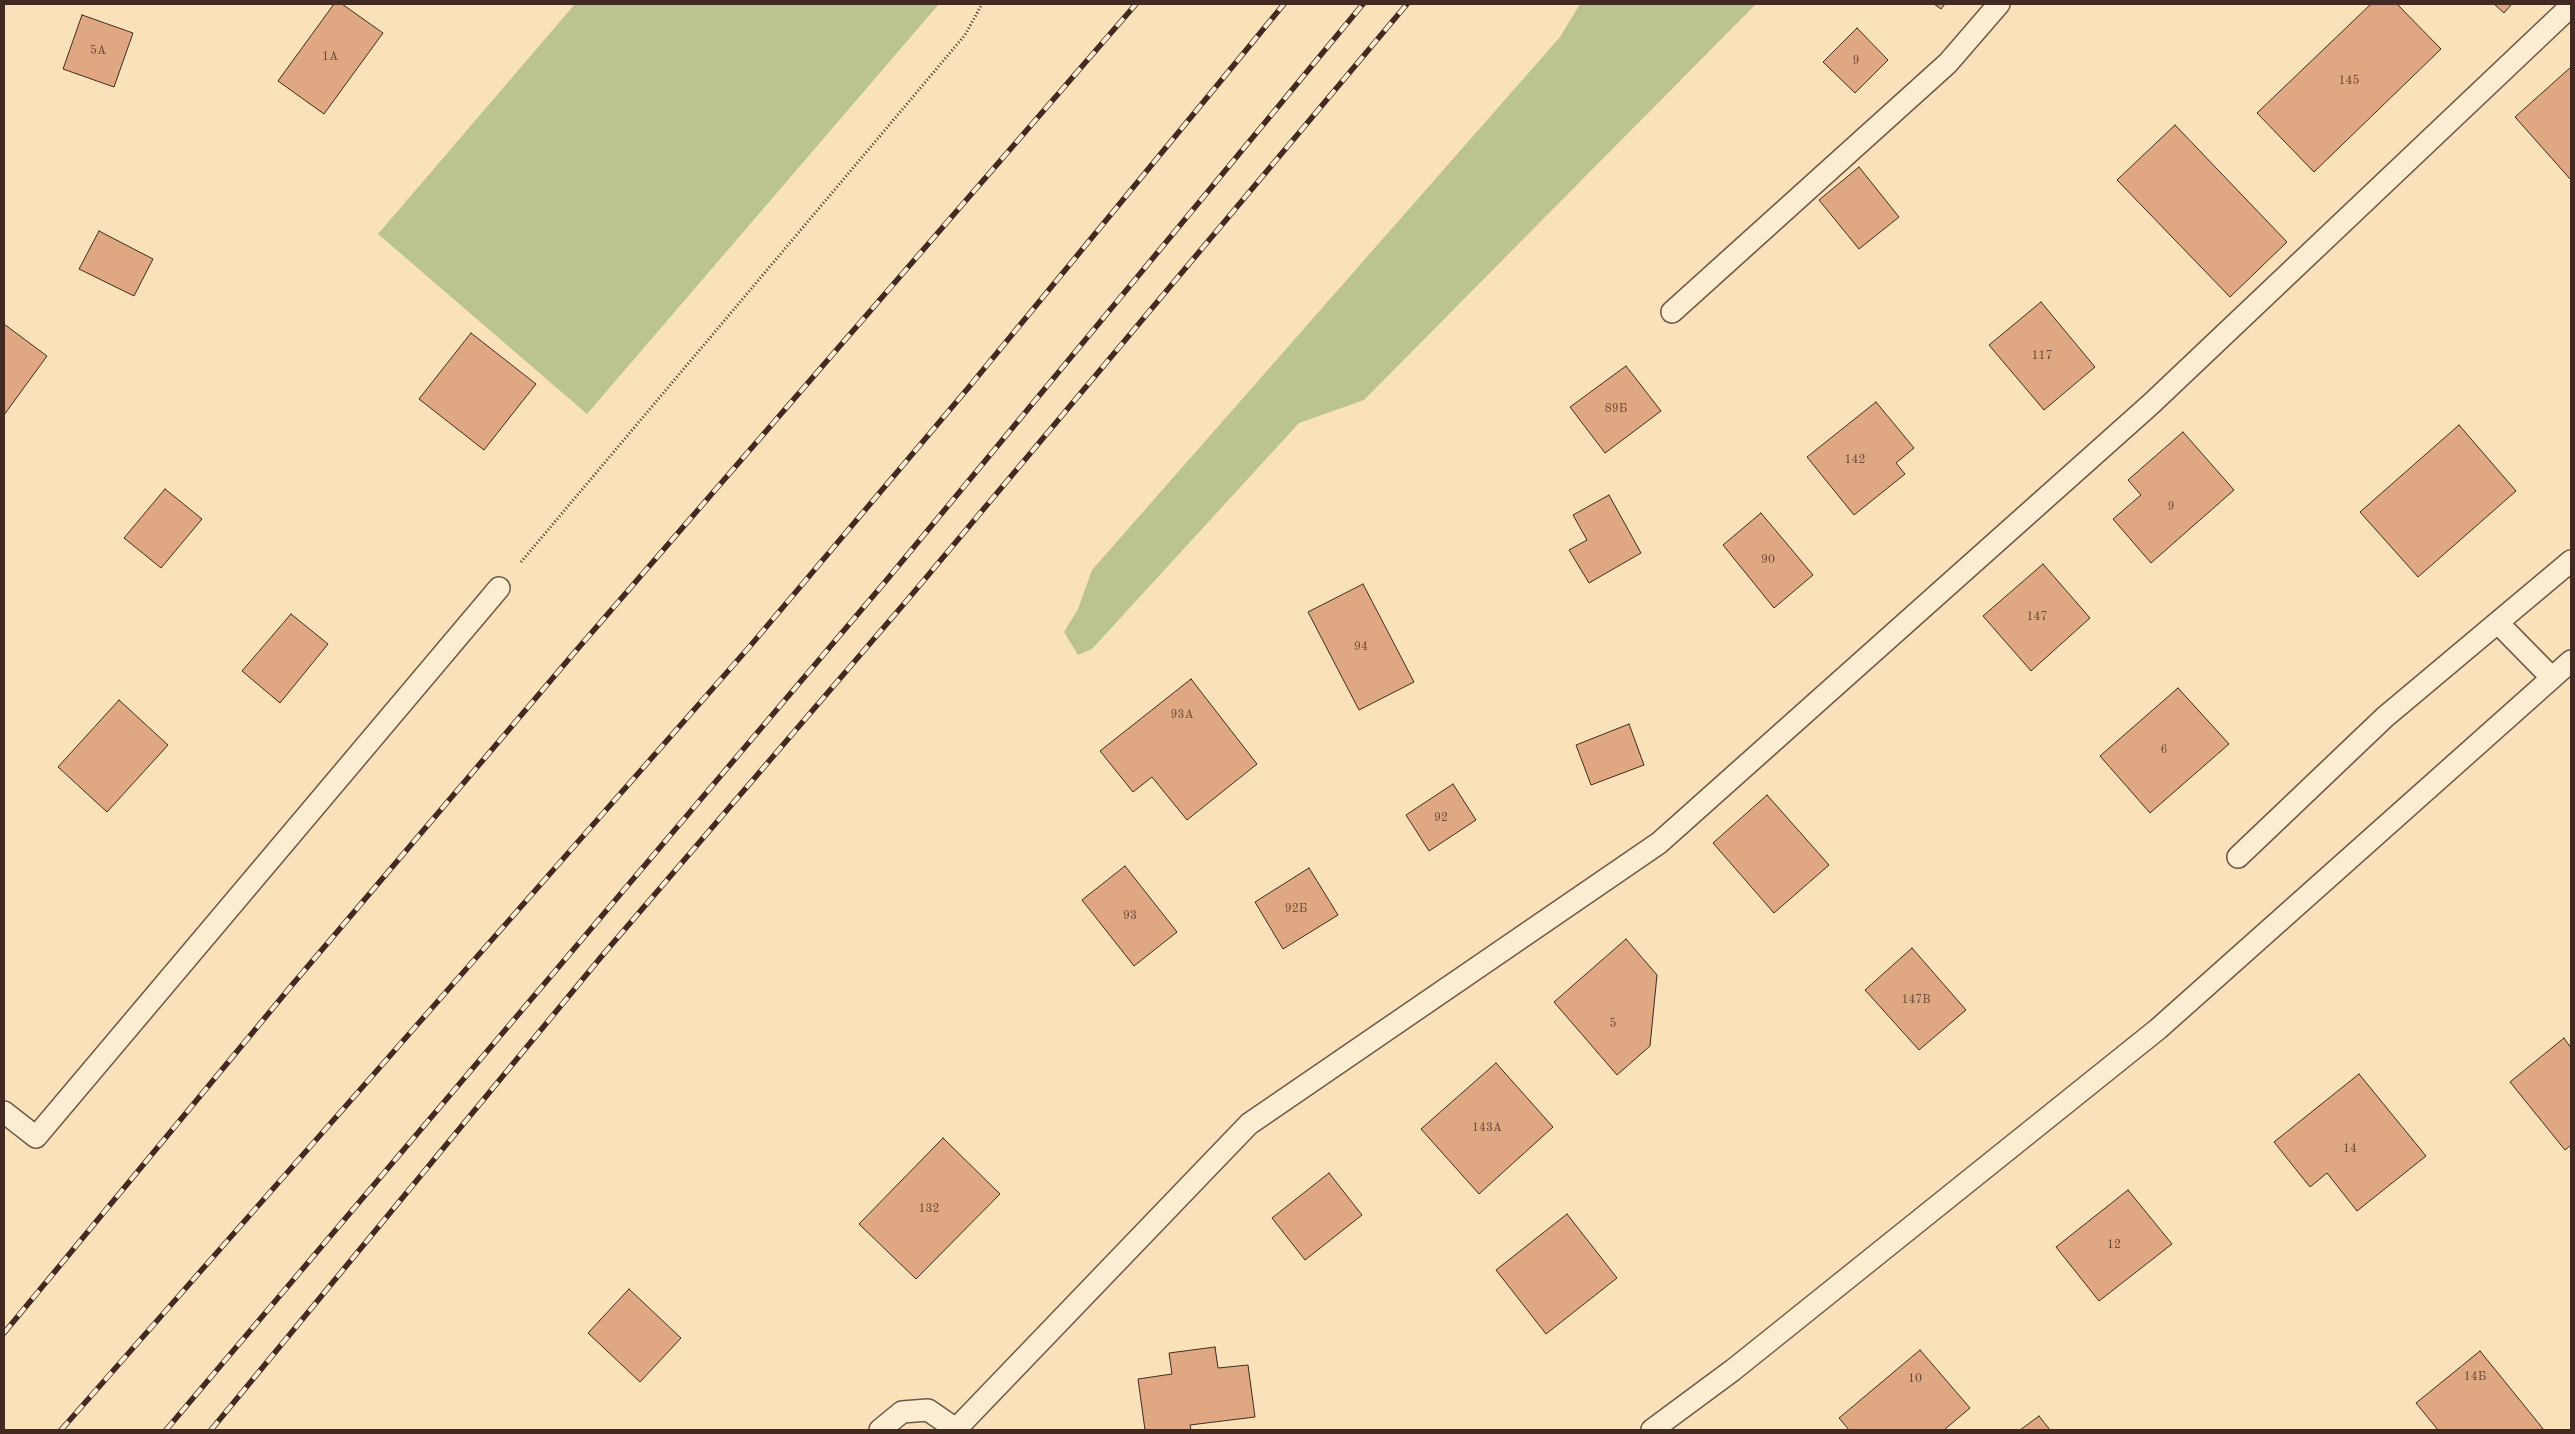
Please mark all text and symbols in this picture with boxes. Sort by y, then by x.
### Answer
house number: 5А [90,44,106,58]
house number: 1А [322,50,338,64]
house number: 9 [1853,54,1859,68]
house number: 145 [2339,74,2359,88]
house number: 117 [2032,349,2052,363]
house number: 89Б [1605,402,1627,416]
house number: 142 [1845,453,1865,467]
house number: 9 [2168,500,2174,514]
house number: 90 [1761,553,1775,567]
house number: 147 [2027,610,2047,624]
house number: 94 [1354,640,1368,654]
house number: 93А [1170,708,1194,722]
house number: 6 [2161,743,2167,757]
house number: 92 [1434,811,1448,825]
house number: 92Б [1285,902,1307,916]
house number: 93 [1123,909,1137,923]
house number: 147В [1901,993,1931,1007]
house number: 5 [1610,1017,1616,1031]
house number: 143А [1472,1121,1502,1135]
house number: 14 [2343,1142,2357,1156]
house number: 132 [919,1202,939,1216]
house number: 12 [2107,1238,2121,1252]
house number: 14Б [2464,1370,2486,1384]
house number: 10 [1908,1372,1922,1386]

